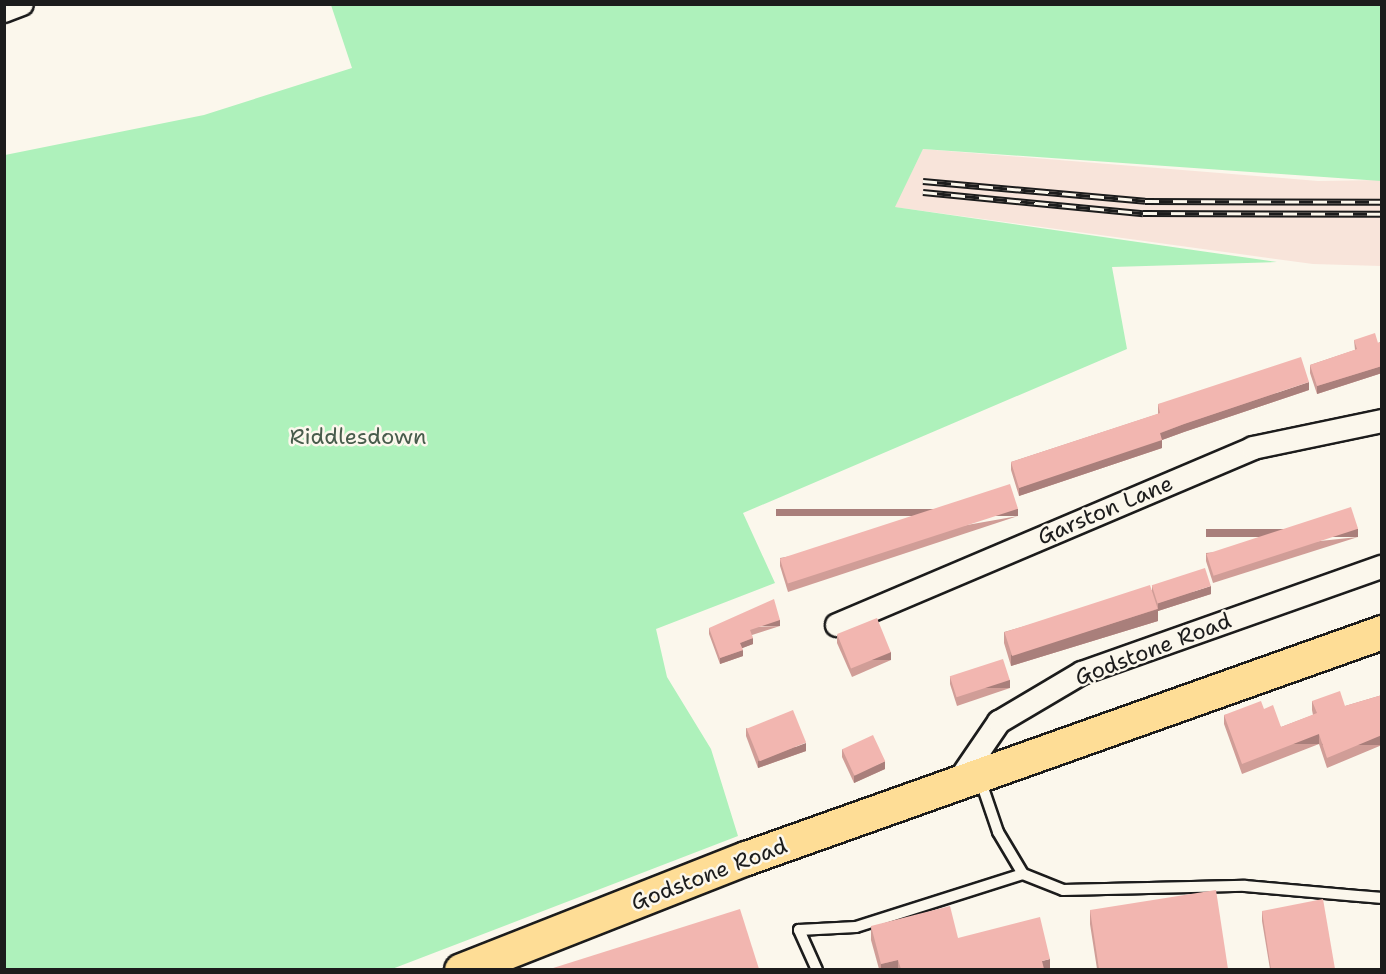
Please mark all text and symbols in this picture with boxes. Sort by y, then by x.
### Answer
park label: Riddlesdown [289,424,427,450]
street label: Garston Lane [1033,470,1177,550]
street label: Godstone Road [1071,607,1235,691]
street label: Godstone Road [627,832,791,916]

